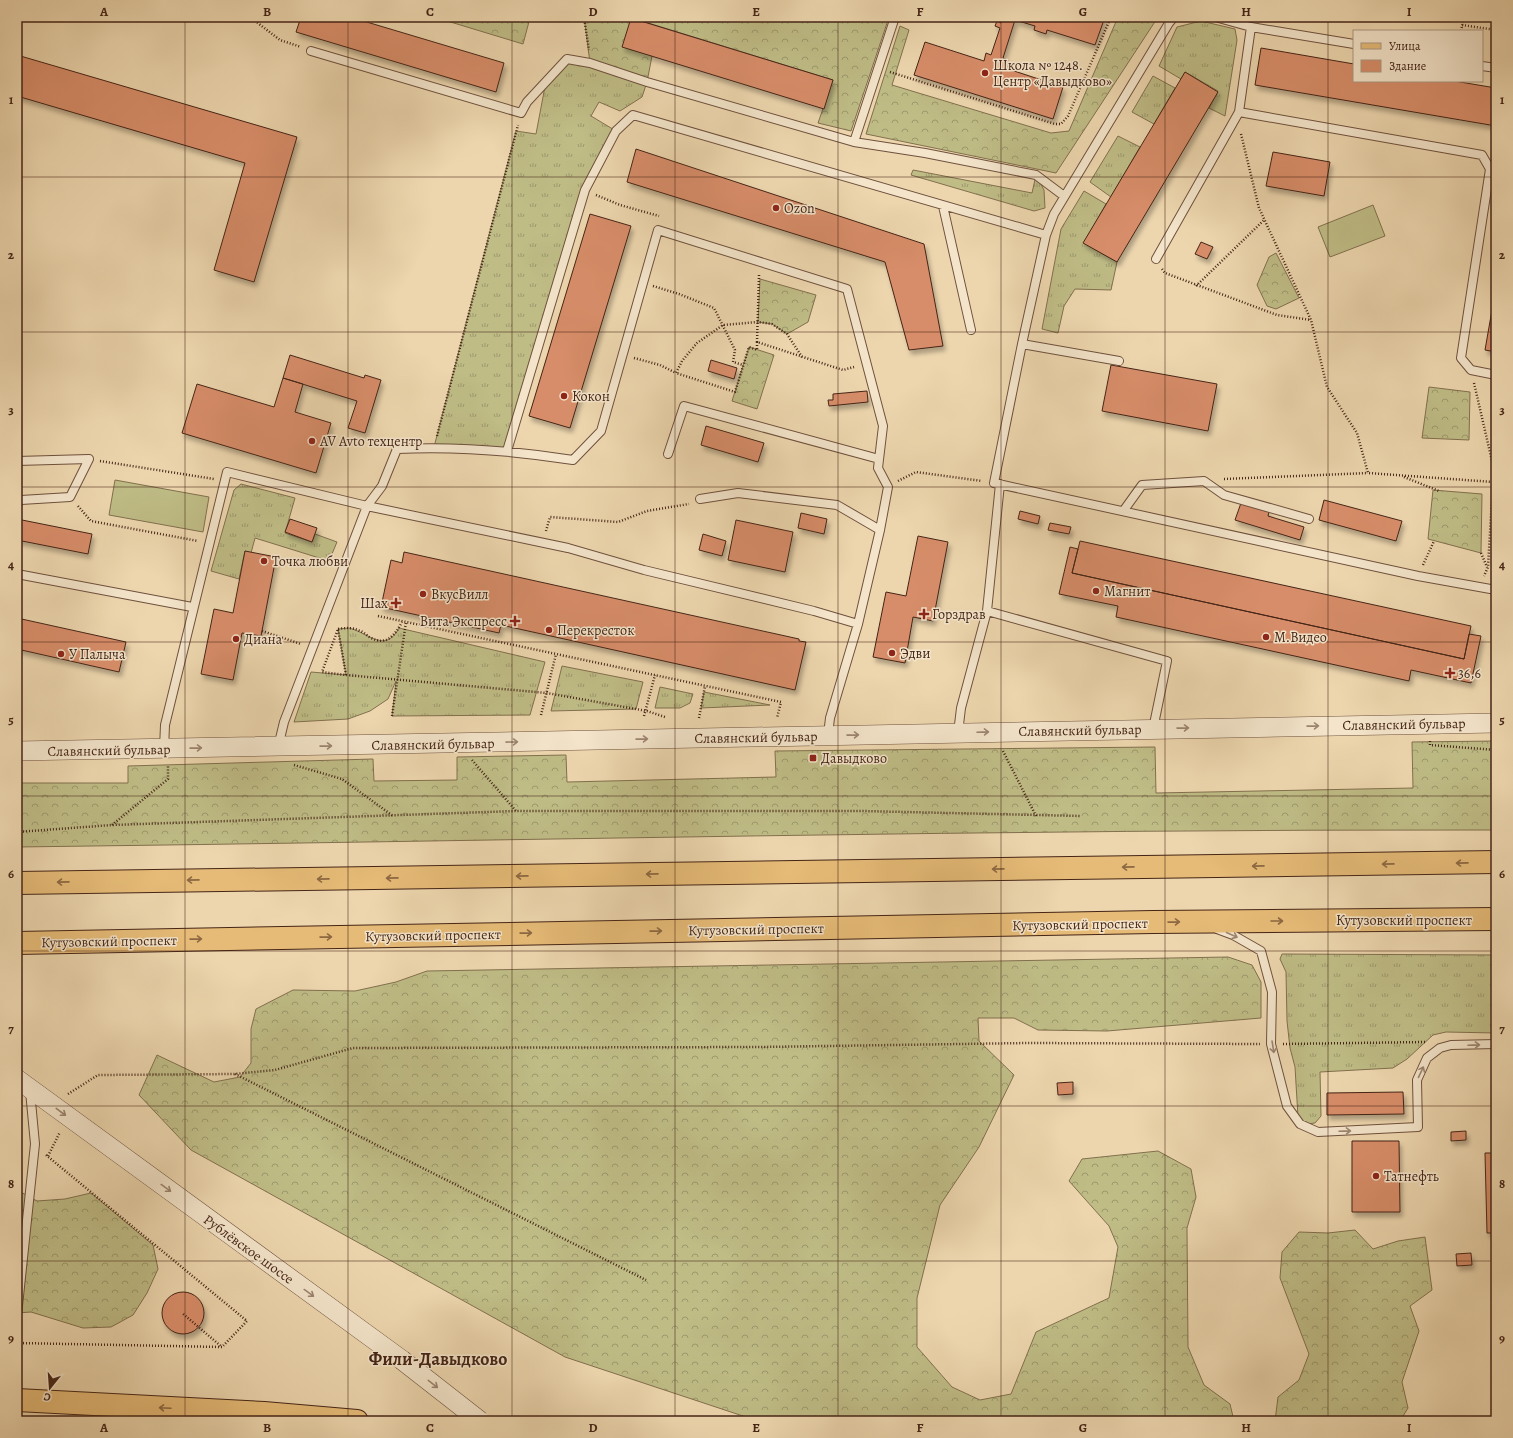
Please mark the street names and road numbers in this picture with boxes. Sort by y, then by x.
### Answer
street label: Славянский бульвар [1342,714,1466,735]
street label: Славянский бульвар [1018,720,1142,741]
street label: Славянский бульвар [694,727,818,748]
street label: Славянский бульвар [371,734,495,755]
street label: Славянский бульвар [47,740,171,761]
street label: Кутузовский проспект [1336,911,1472,930]
street label: Кутузовский проспект [1012,914,1148,935]
street label: Кутузовский проспект [688,919,824,940]
street label: Кутузовский проспект [365,925,501,946]
street label: Кутузовский проспект [41,931,177,952]
street label: Рублёвское шоссе [200,1210,298,1289]

